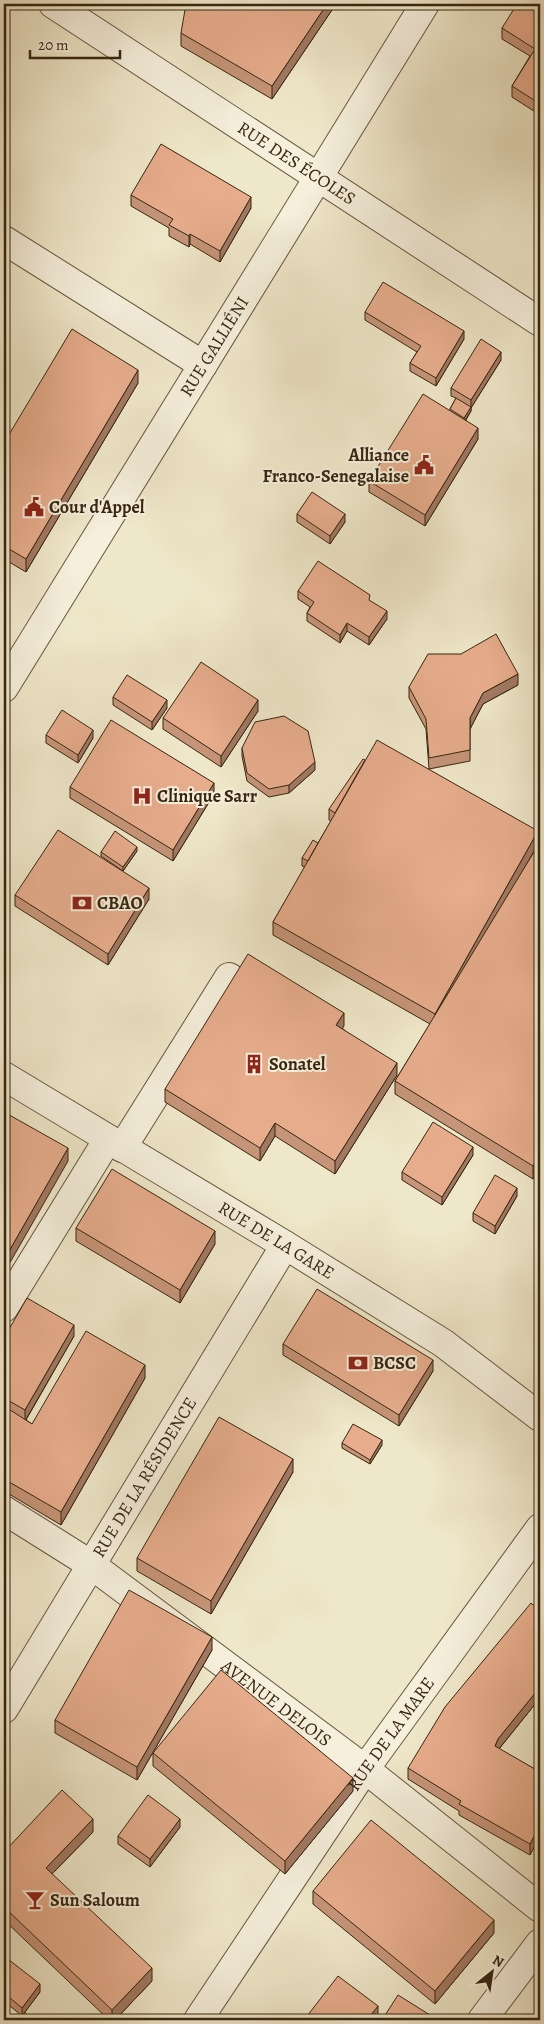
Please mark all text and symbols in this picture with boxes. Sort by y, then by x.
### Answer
scale bar [30,28,120,60]
text: 20 m [38,35,69,55]
street label: RUE DES ÉCOLES [233,116,360,210]
street label: RUE GALLIÉNI [174,292,254,401]
place label: Alliance Franco-Senegalaise [263,443,409,488]
public building icon: Alliance Franco-Senegalaise [413,454,435,476]
place label: Cour d'Appel [49,495,145,519]
public building icon: Cour d'Appel [23,496,45,518]
place label: Clinique Sarr [157,784,258,808]
hospital icon: Clinique Sarr [131,785,153,807]
place label: CBAO [97,891,143,915]
bank icon: CBAO [71,892,93,914]
place label: Sonatel [269,1052,326,1076]
building icon: Sonatel [243,1053,265,1075]
street label: RUE DE LA GARE [214,1196,339,1285]
place label: BCSC [373,1351,416,1375]
bank icon: BCSC [347,1352,369,1374]
street label: RUE DE LA RÉSIDENCE [87,1392,202,1562]
street label: AVENUE DELOIS [216,1653,336,1752]
street label: RUE DE LA MARE [342,1672,440,1796]
place label: Sun Saloum [50,1888,140,1912]
bar icon: Sun Saloum [24,1889,46,1911]
north arrow [466,1946,516,1996]
text: N [489,1950,507,1972]

